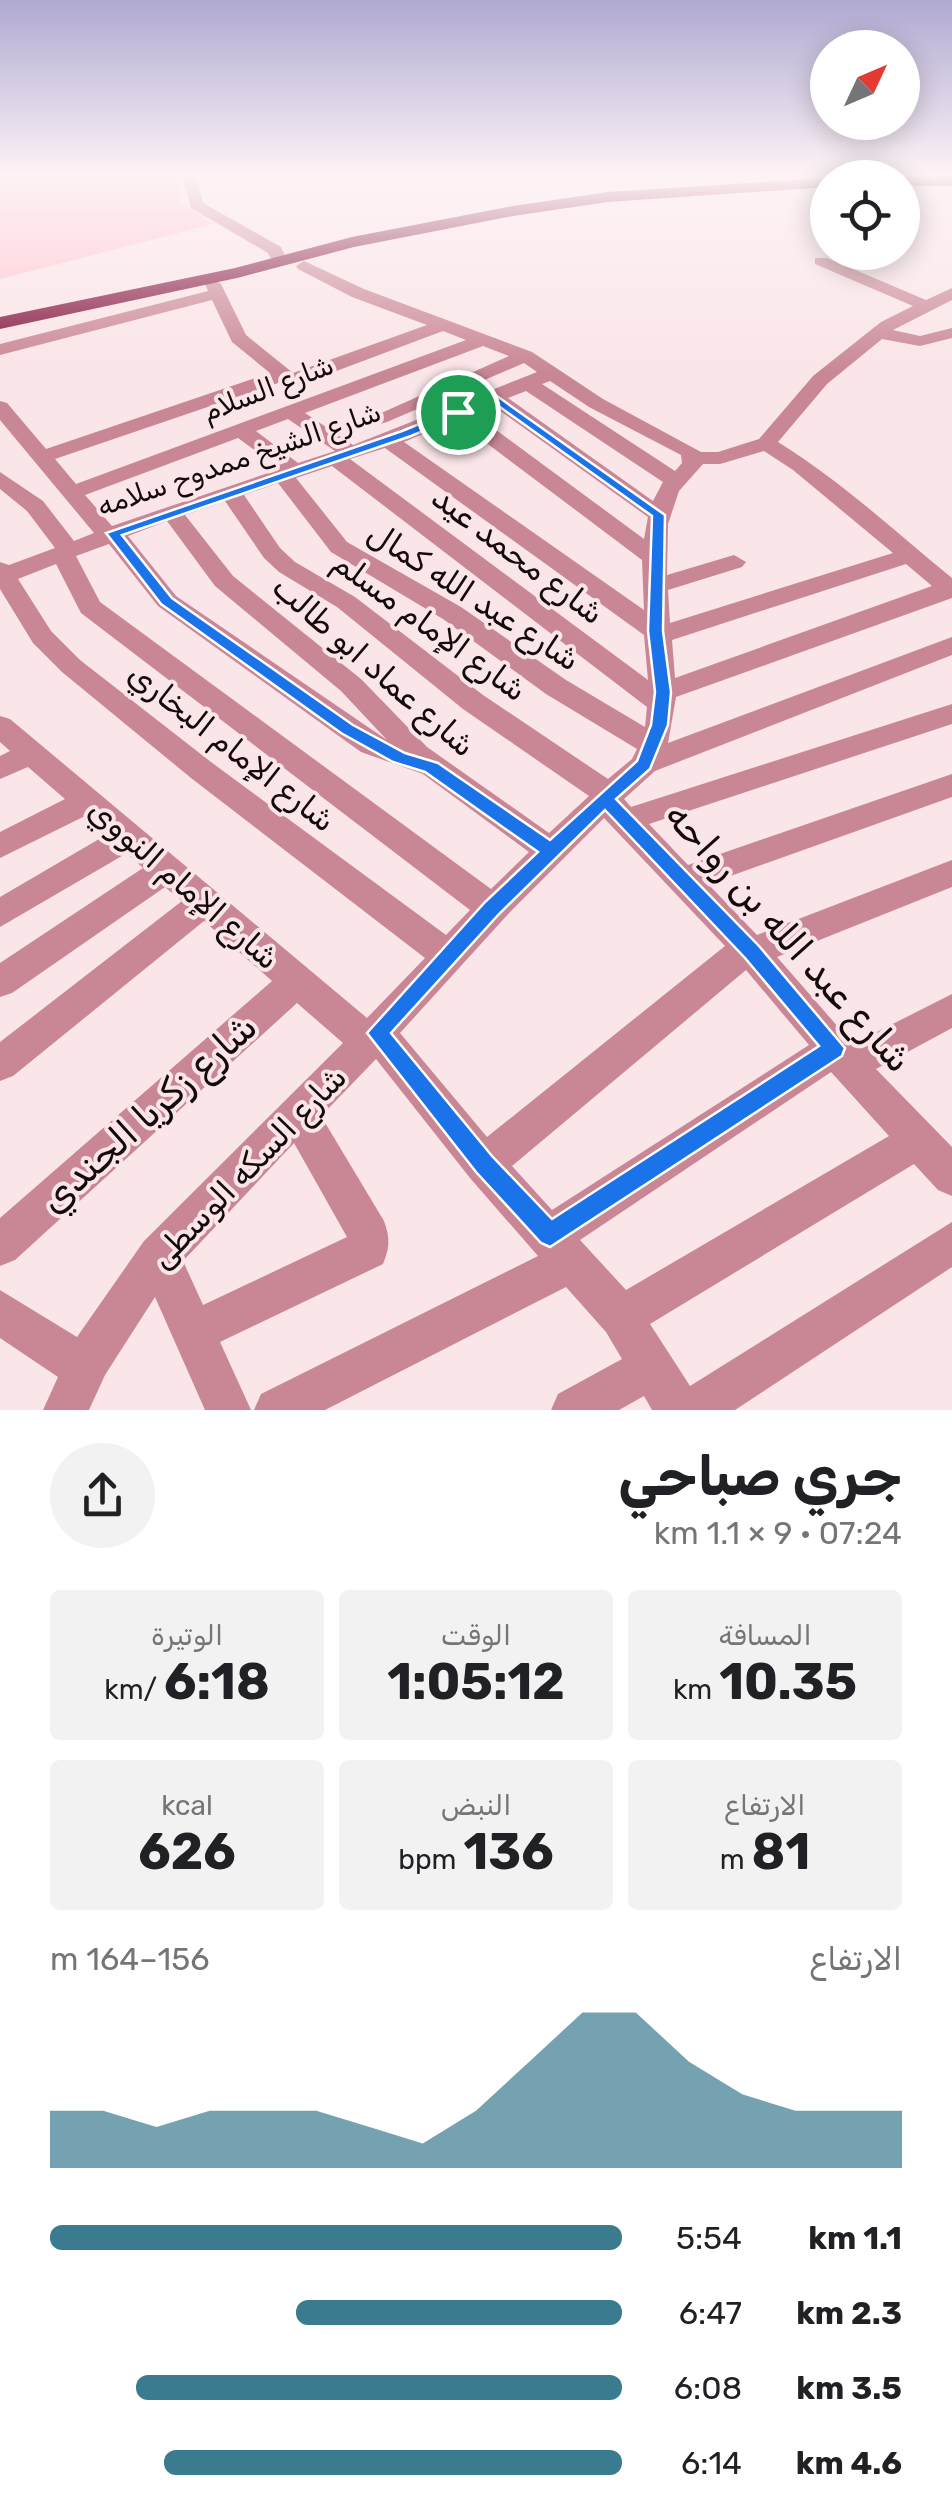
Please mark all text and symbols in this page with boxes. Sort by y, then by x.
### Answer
north arrow [810,30,920,140]
map controls [810,30,920,270]
button: locate [810,160,920,270]
street label: شارع السلام [198,348,339,431]
pin [416,370,501,455]
icon: arrive [431,385,486,440]
street label: شارع الشيخ ممدوح سلامه [93,395,386,526]
street label: شارع محمد عيد [423,478,612,635]
street label: شارع عبد الله كمال [359,513,587,681]
street label: شارع الإمام مسلم [324,543,534,712]
street label: شارع عماد ابو طالب [263,568,483,767]
street label: شارع الإمام البخاري [119,654,343,842]
street label: شارع الإمام النووي [79,791,287,980]
street label: شارع عبد الله بن رواحه [653,792,922,1084]
street label: شارع زكريا الجندي [30,1003,268,1225]
street label: شارع السكه الوسطى [142,1058,356,1278]
button: share [50,1443,155,1548]
text: جري صباحي [618,1444,902,1509]
text: 07:24 · 9 × 1.1 km [654,1514,902,1552]
text: الوتيرة [151,1619,223,1652]
text: الوقت [441,1619,511,1652]
text: المسافة [718,1619,812,1652]
text: 6:18 [164,1652,270,1712]
text: 1:05:12 [387,1652,565,1712]
text: 10.35 [719,1652,857,1712]
text: /km [104,1673,164,1706]
text: km [673,1673,719,1706]
text: kcal [161,1789,213,1822]
text: النبض [441,1789,511,1822]
text: الارتفاع [725,1789,805,1822]
text: 626 [138,1822,236,1882]
text: 136 [463,1822,554,1882]
text: 81 [752,1822,810,1882]
text: bpm [398,1843,463,1876]
text: m [720,1843,752,1876]
text: 156–164 m [50,1940,210,1978]
text: الارتفاع [810,1940,902,1978]
text: 5:54 [676,2219,742,2257]
text: 1.1 km [808,2219,902,2257]
text: 6:47 [679,2294,742,2332]
text: 2.3 km [796,2294,902,2332]
text: 6:08 [674,2369,742,2407]
text: 3.5 km [796,2369,902,2407]
text: 6:14 [681,2444,742,2482]
text: 4.6 km [796,2444,902,2482]

